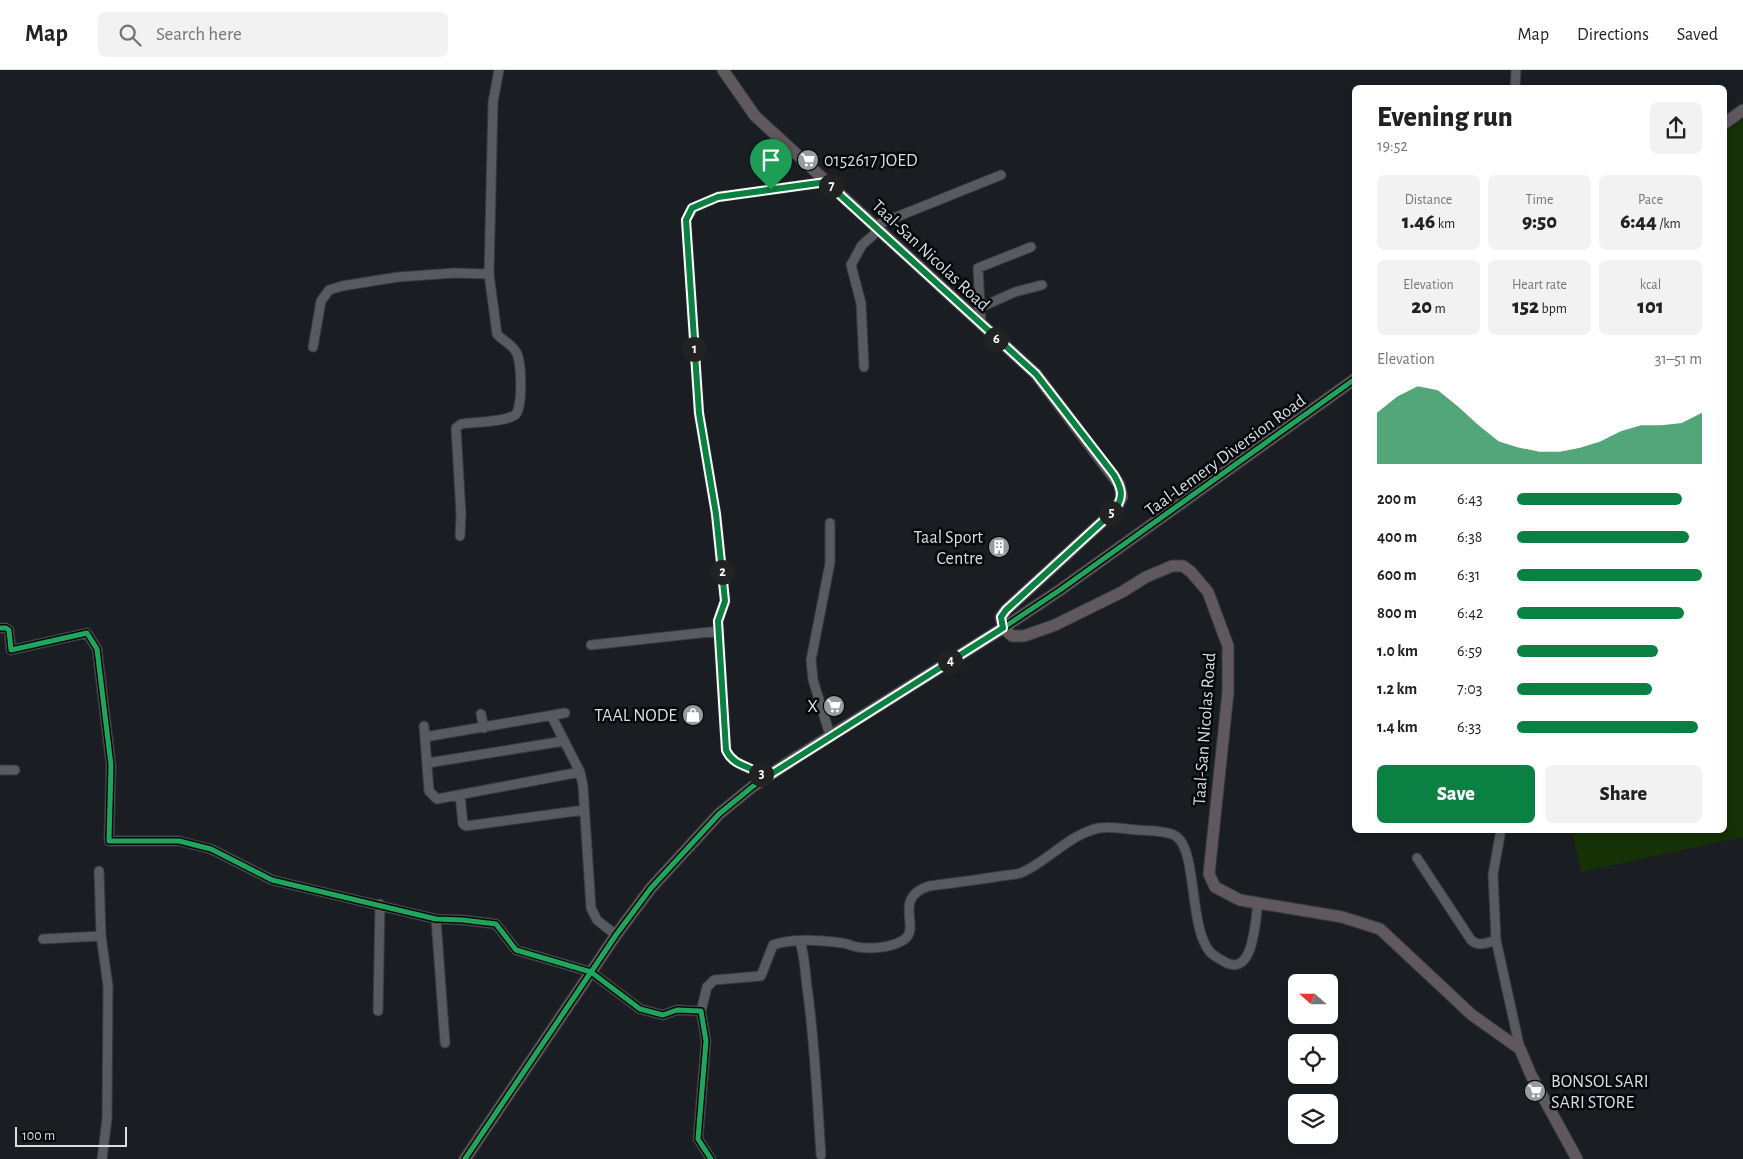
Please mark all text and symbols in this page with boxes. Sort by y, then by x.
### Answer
search box [98,12,448,57]
icon: search [116,21,144,49]
text: Map [25,22,68,46]
text: Search here [156,25,242,44]
text: Map [1518,26,1549,44]
text: Directions [1577,26,1649,44]
text: Saved [1677,26,1718,44]
button: share [1650,102,1702,154]
text: Evening run [1377,104,1513,132]
text: 19:52 [1377,138,1408,154]
pin [750,139,792,190]
icon: arrive [757,146,785,174]
supermarket icon: 0152617 JOED [796,148,820,172]
place label: 0152617 JOED [824,152,918,170]
pin: 7 [818,174,844,198]
text: 7 [828,179,835,193]
text: Distance [1405,193,1452,207]
text: Time [1526,193,1553,207]
text: Pace [1638,193,1663,207]
street label: Taal-San Nicolas Road [868,197,993,315]
text: 1.46 [1402,211,1435,232]
text: 9:50 [1522,211,1557,232]
text: 6:44 [1620,211,1657,232]
text: km [1435,217,1455,231]
text: /km [1657,217,1681,231]
text: Elevation [1403,278,1454,292]
text: Heart rate [1512,278,1567,292]
text: kcal [1640,278,1661,292]
text: 20 [1411,296,1432,317]
text: 152 [1512,296,1539,317]
text: 101 [1637,296,1664,317]
text: m [1432,302,1446,316]
text: bpm [1539,302,1567,316]
pin: 6 [984,326,1008,352]
text: 6 [993,332,1000,346]
pin: 1 [682,336,706,362]
text: 1 [692,342,697,356]
text: Elevation [1377,351,1435,367]
text: 31–51 m [1655,351,1702,367]
street label: Taal-Lemery Diversion Road [1142,392,1309,520]
text: 200 m [1377,491,1417,507]
text: 6:43 [1457,491,1482,507]
pin: 5 [1098,500,1124,526]
text: 5 [1108,506,1115,520]
place label: Taal Sport Centre [913,529,983,568]
text: 400 m [1377,529,1417,545]
text: 6:38 [1457,529,1482,545]
building icon: Taal Sport Centre [987,535,1011,559]
pin: 2 [710,560,734,584]
text: 2 [719,565,726,579]
text: 600 m [1377,567,1417,583]
text: 6:31 [1457,567,1480,583]
text: 800 m [1377,605,1417,621]
text: 6:42 [1457,605,1483,621]
text: 1.0 km [1377,643,1418,659]
text: 6:59 [1457,643,1482,659]
pin: 4 [938,648,962,674]
street label: Taal-San Nicolas Road [1191,652,1219,806]
text: 4 [947,654,954,668]
text: 1.2 km [1377,681,1417,697]
text: 7:03 [1457,681,1482,697]
supermarket icon: X [822,694,846,718]
place label: X [807,698,818,716]
shop icon: TAAL NODE [681,703,705,727]
place label: TAAL NODE [594,707,677,725]
text: 1.4 km [1377,719,1418,735]
text: 6:33 [1457,719,1481,735]
pin: 3 [748,762,774,786]
button: Save [1377,765,1535,823]
button: Share [1545,765,1702,823]
text: 3 [758,767,765,781]
north arrow [1288,974,1338,1024]
map controls [1288,974,1338,1144]
button: locate [1288,1034,1338,1084]
place label: BONSOL SARI SARI STORE [1551,1073,1649,1112]
supermarket icon: BONSOL SARI SARI STORE [1523,1079,1547,1103]
button: layers [1288,1094,1338,1144]
scale bar [15,1124,128,1147]
text: 100 m [22,1129,55,1143]

